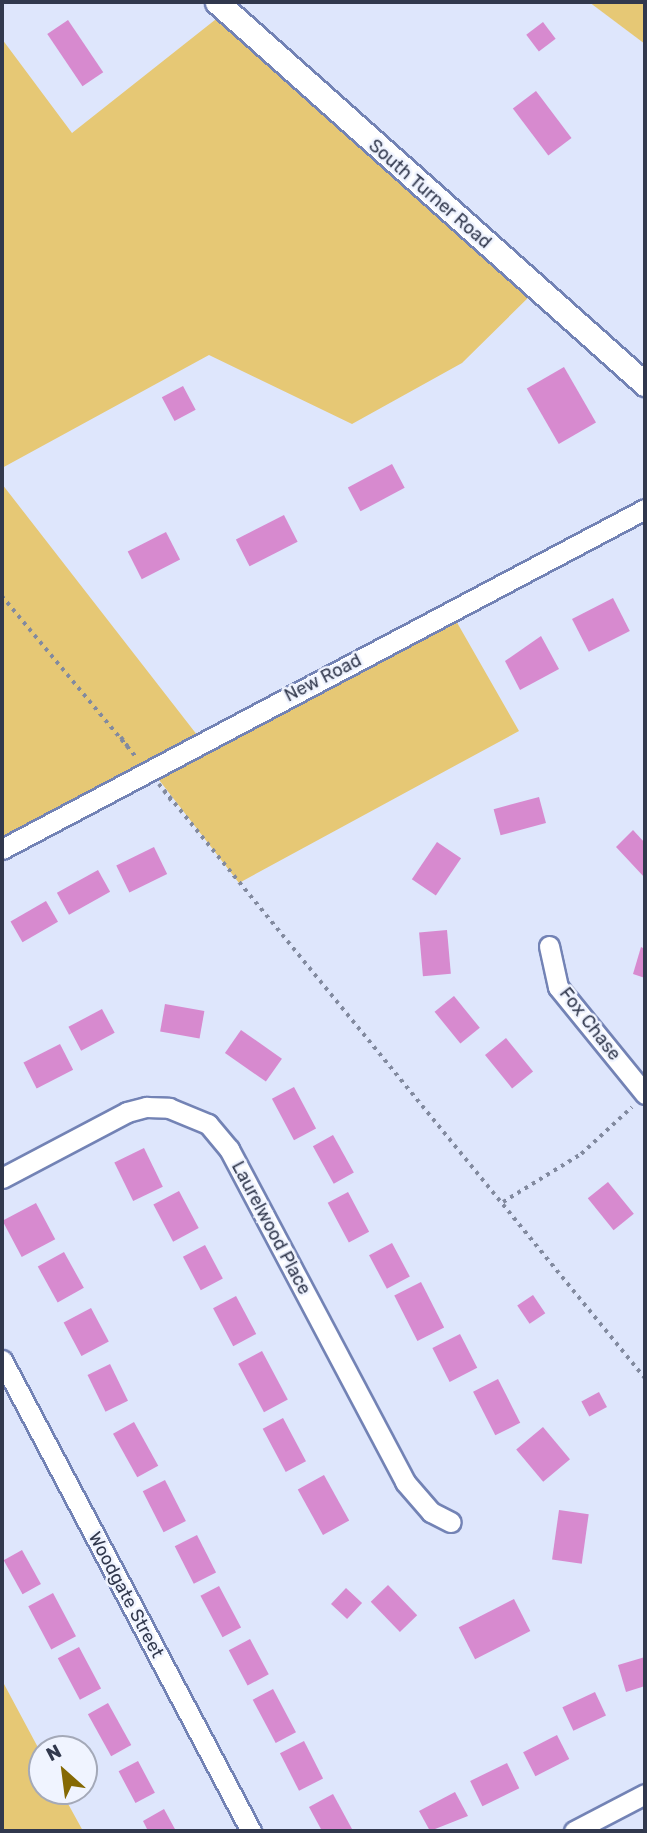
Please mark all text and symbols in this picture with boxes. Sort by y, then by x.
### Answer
street label: South Turner Road [364,135,496,253]
street label: New Road [281,649,365,707]
street label: Fox Chase [555,983,625,1065]
street label: Laurelwood Place [227,1158,315,1298]
street label: Woodgate Street [84,1528,168,1662]
north arrow [28,1735,98,1805]
text: N [42,1739,65,1766]

